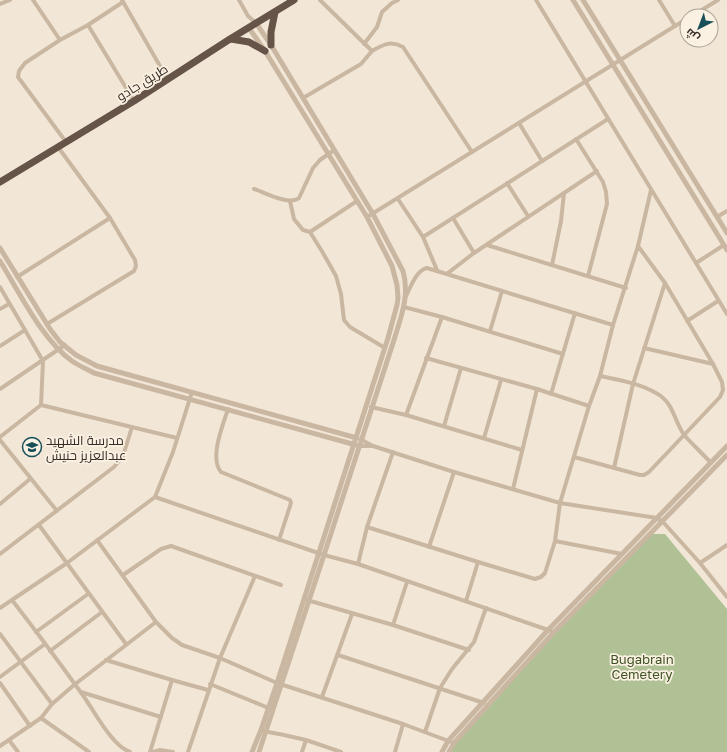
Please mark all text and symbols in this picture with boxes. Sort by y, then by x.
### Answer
north arrow [679,8,719,48]
text: ش [682,26,702,45]
street label: طريق جادو [113,60,171,104]
place label: مدرسة الشهيد عبدالعزيز حنيش [46,432,126,463]
school or university icon: مدرسة الشهيد عبدالعزيز حنيش [21,436,43,458]
park label: Bugabrain Cemetery [610,651,674,682]

